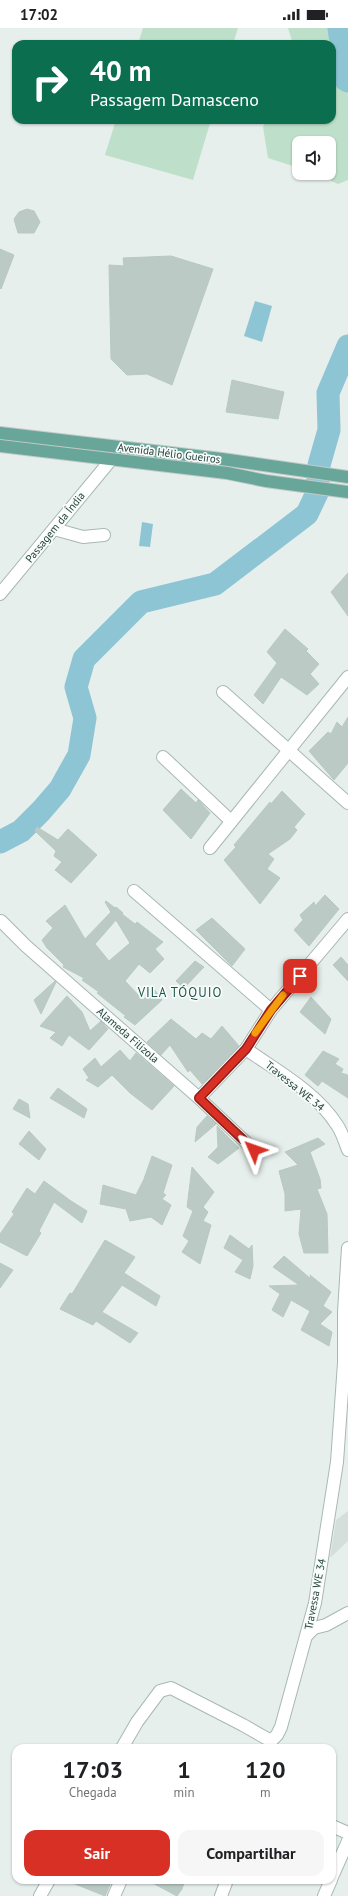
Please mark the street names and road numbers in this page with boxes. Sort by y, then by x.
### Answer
street label: Avenida Hélio Gueiros [117,440,222,466]
street label: Passagem da Índia [22,489,88,565]
street label: Alameda Filizola [94,1004,162,1066]
street label: Travessa WE 34 [263,1058,327,1114]
street label: Travessa WE 34 [301,1557,329,1631]

